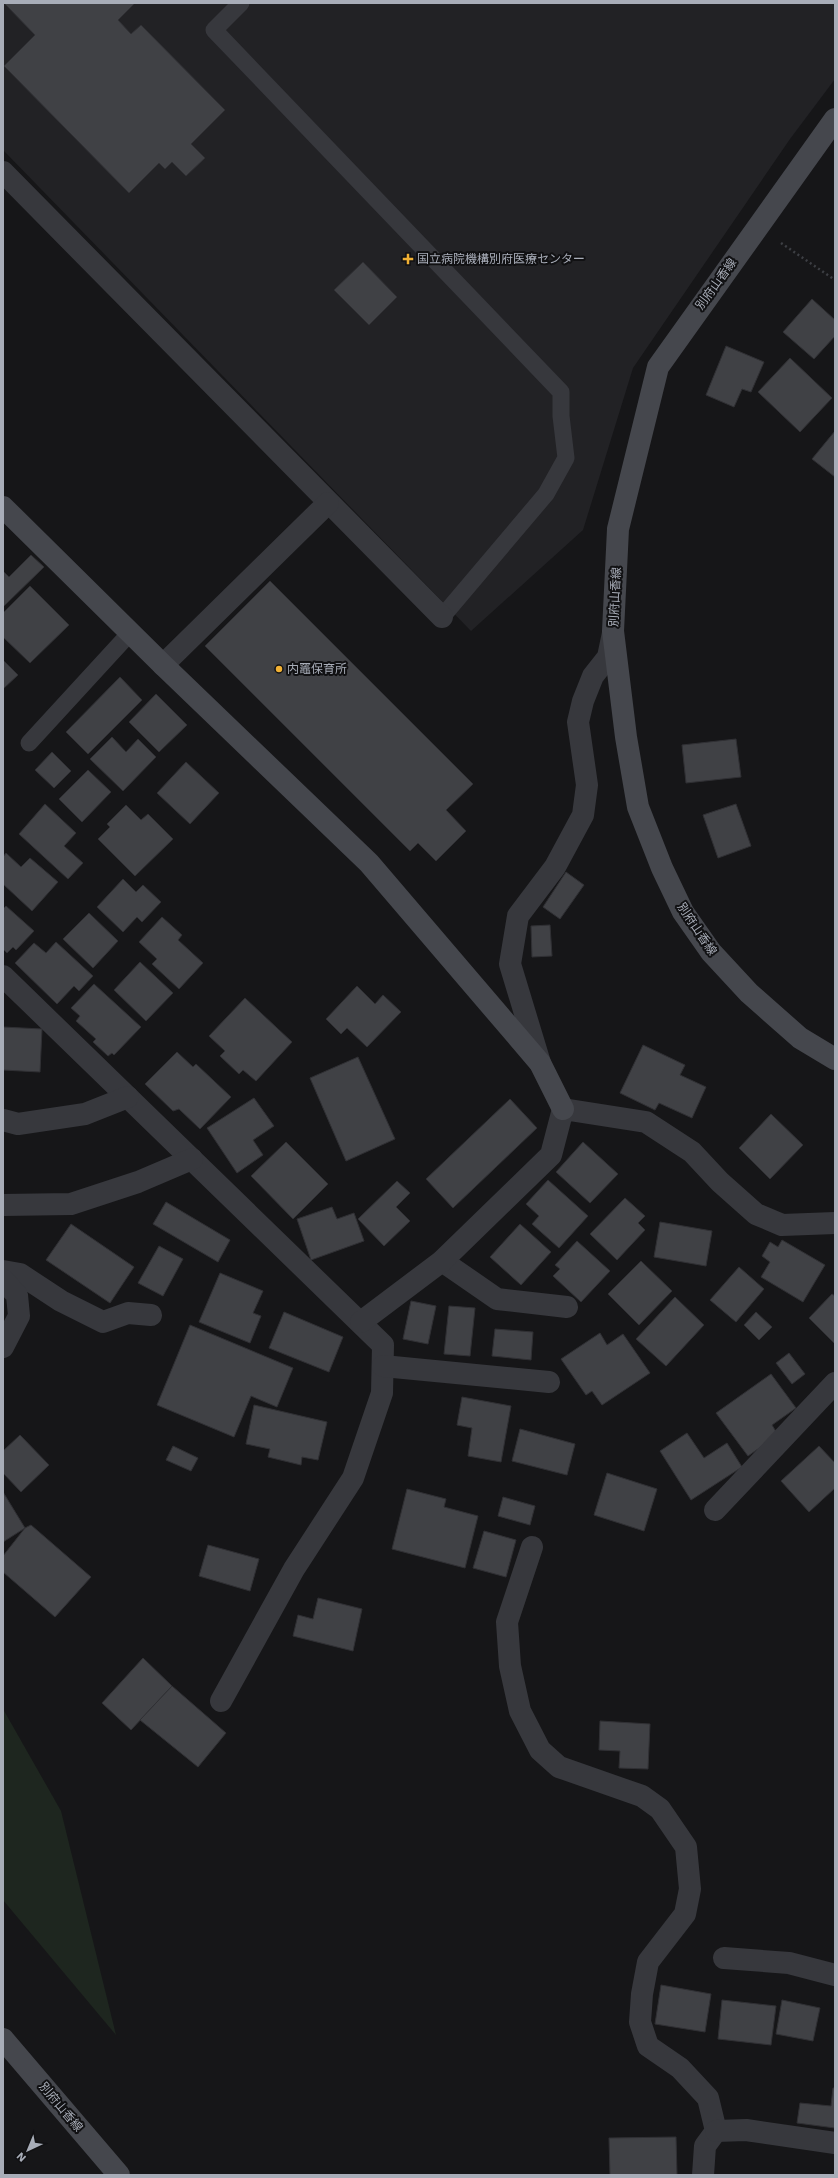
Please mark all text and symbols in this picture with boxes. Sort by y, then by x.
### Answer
place label: 国立病院機構別府医療センター [417,252,585,266]
marker: 国立病院機構別府医療センター [402,253,414,265]
street label: 別府山香線 [693,256,739,312]
street label: 別府山香線 [606,567,624,627]
place label: 内竈保育所 [287,662,347,676]
marker: 内竈保育所 [274,664,284,674]
street label: 別府山香線 [674,900,720,958]
street label: 別府山香線 [36,2080,86,2134]
north arrow [8,2130,48,2170]
text: N [14,2149,29,2164]

